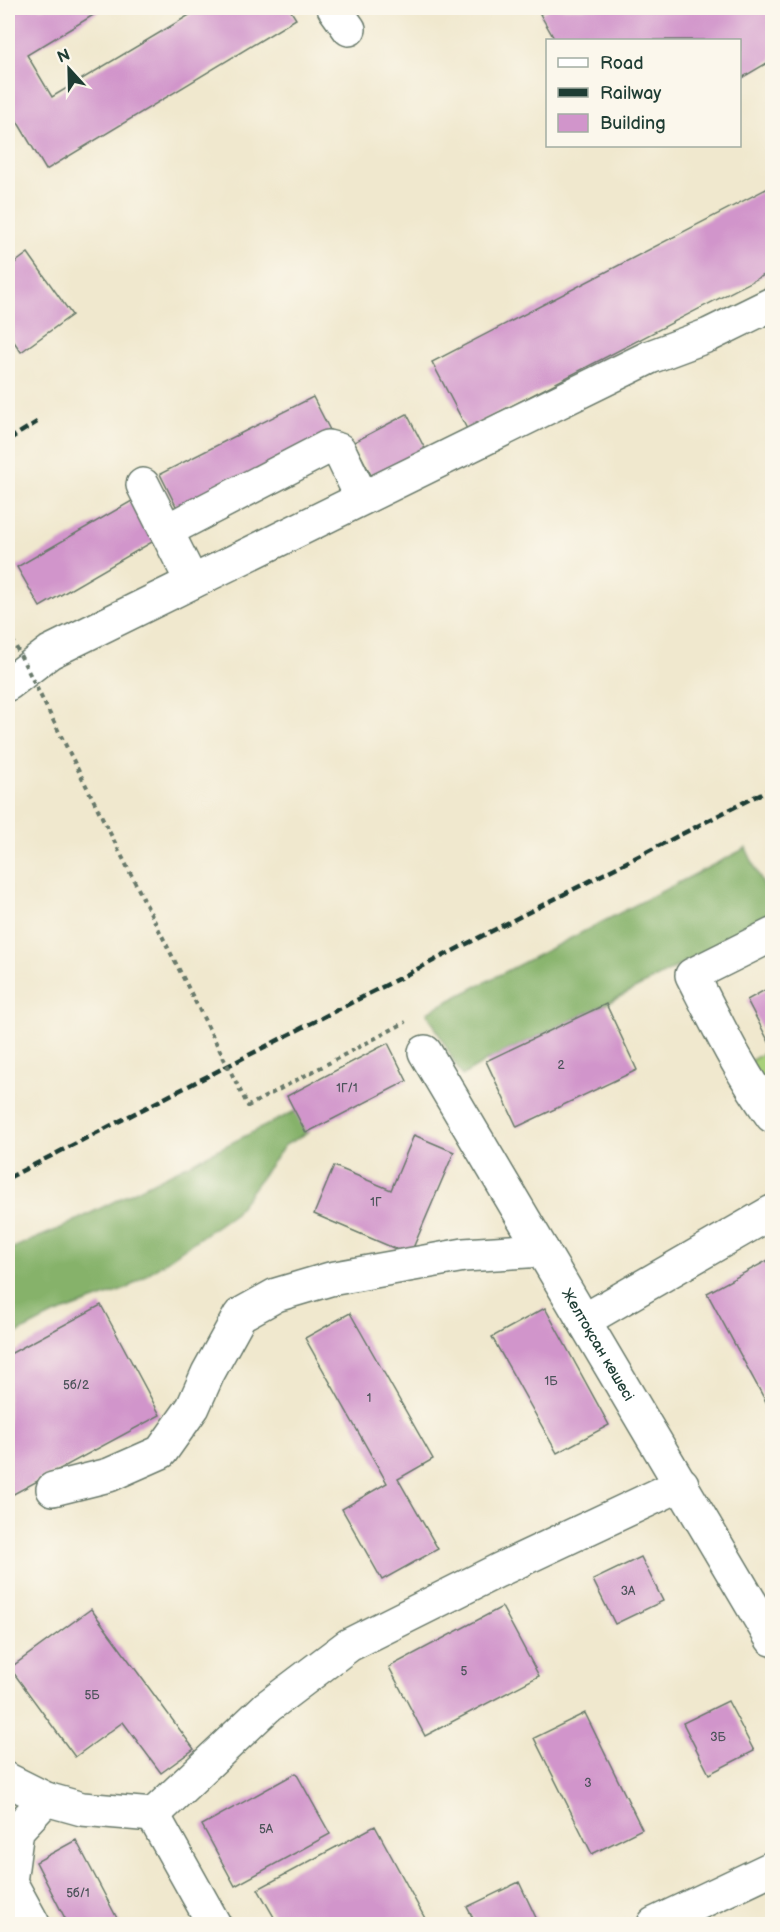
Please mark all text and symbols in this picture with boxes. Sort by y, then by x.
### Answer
north arrow [39,39,99,99]
legend [546,39,741,147]
text: N [55,45,73,68]
text: Road [600,53,644,74]
text: Railway [600,83,662,104]
text: Building [600,113,666,134]
house number: 2 [557,1058,565,1073]
house number: 1Г/1 [336,1081,358,1096]
house number: 1Г [370,1195,382,1210]
street label: Желтоқсан көшесі [557,1285,638,1405]
house number: 1Б [545,1374,558,1389]
house number: 5б/2 [63,1378,89,1393]
house number: 1 [367,1391,371,1406]
house number: 3А [621,1584,636,1599]
house number: 5 [461,1664,468,1679]
house number: 5Б [84,1688,100,1703]
house number: 3Б [710,1730,727,1745]
house number: 3 [584,1776,592,1791]
house number: 5А [259,1822,274,1837]
house number: 5б/1 [66,1886,90,1901]

